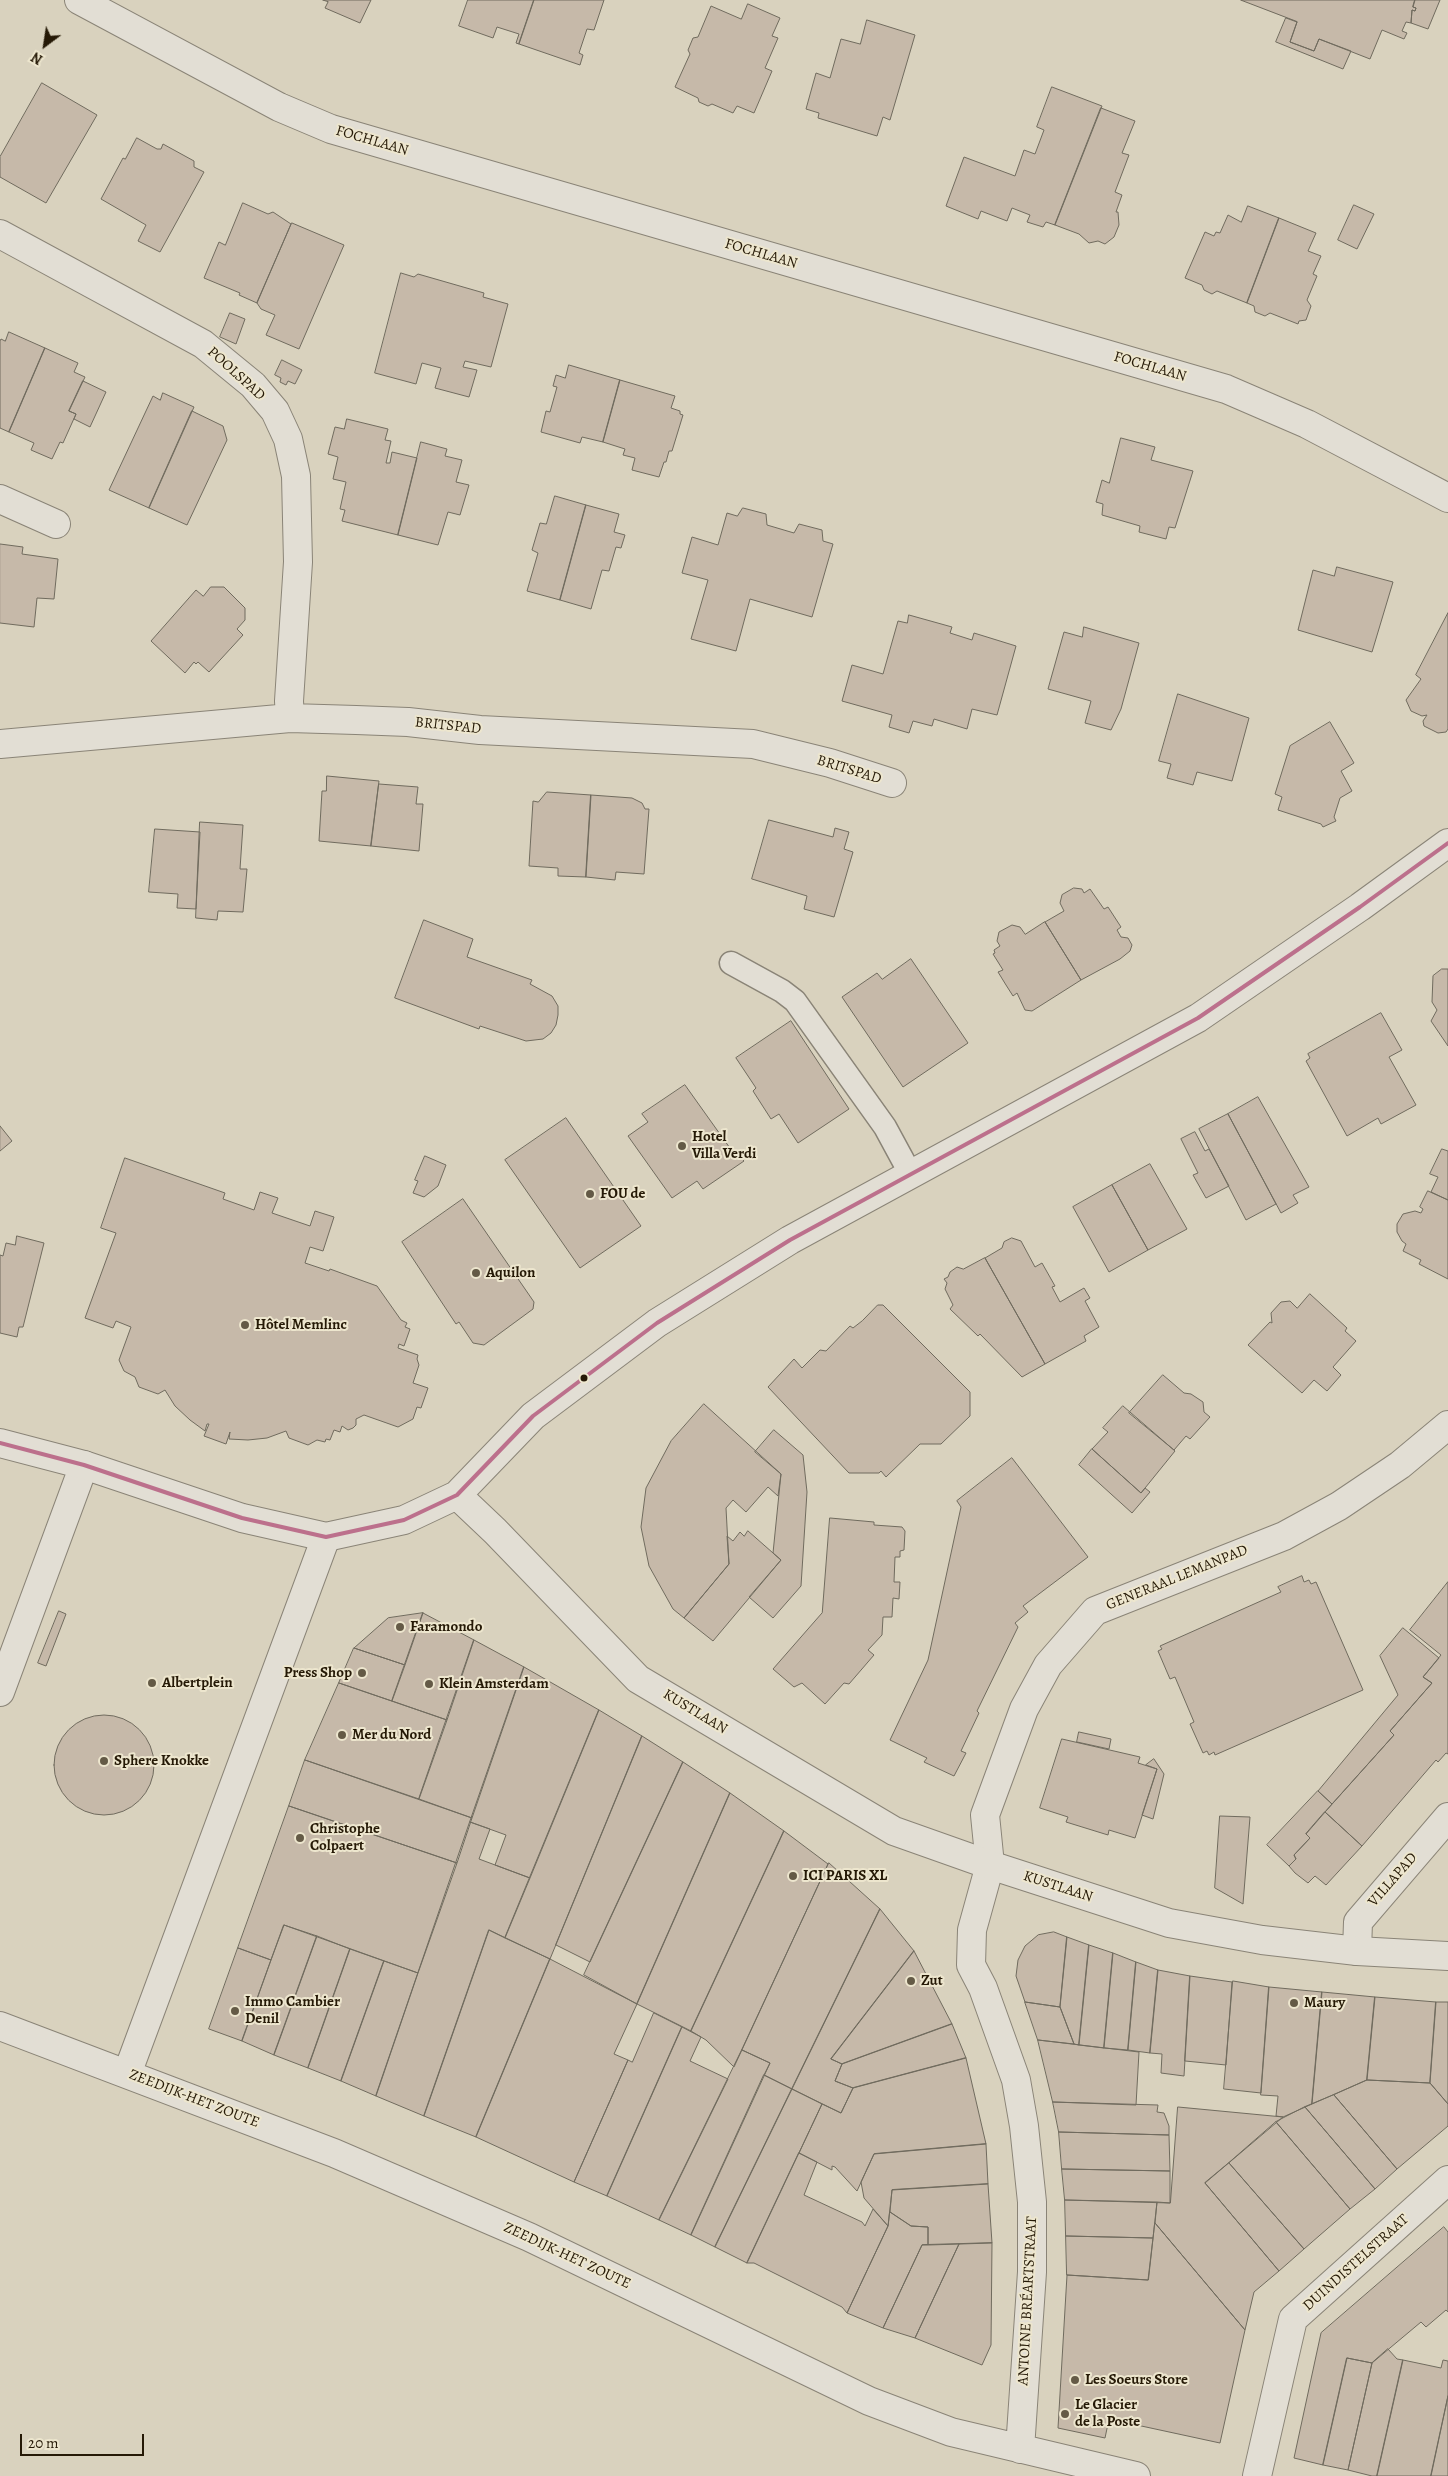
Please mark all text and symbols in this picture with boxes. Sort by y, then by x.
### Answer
north arrow [20,20,70,70]
text: N [28,48,46,69]
street label: FOCHLAAN [334,122,410,160]
street label: FOCHLAAN [723,235,799,273]
street label: POOLSPAD [203,343,269,405]
street label: FOCHLAAN [1112,348,1188,386]
street label: BRITSPAD [414,714,482,738]
street label: BRITSPAD [815,752,883,788]
place label: Hotel Villa Verdi [692,1128,756,1163]
marker: Hotel Villa Verdi [676,1140,688,1152]
place label: FOU de [600,1185,645,1203]
marker: FOU de [584,1188,596,1200]
place label: Aquilon [486,1264,536,1282]
marker: Aquilon [470,1267,482,1279]
place label: Hôtel Memlinc [255,1316,347,1334]
marker: Hôtel Memlinc [239,1319,251,1331]
unlabelled marker [579,1373,589,1383]
street label: GENERAAL LEMANPAD [1103,1541,1251,1615]
place label: Faramondo [410,1618,482,1636]
marker: Faramondo [394,1621,406,1633]
place label: Press Shop [284,1664,352,1682]
marker: Press Shop [356,1667,368,1679]
place label: Albertplein [162,1674,233,1692]
place label: Klein Amsterdam [439,1675,549,1693]
marker: Albertplein [146,1677,158,1689]
marker: Klein Amsterdam [423,1678,435,1690]
street label: KUSTLAAN [659,1686,731,1738]
place label: Mer du Nord [352,1726,431,1744]
marker: Mer du Nord [336,1729,348,1741]
place label: Sphere Knokke [114,1752,209,1770]
marker: Sphere Knokke [98,1755,110,1767]
place label: Christophe Colpaert [310,1820,380,1855]
marker: Christophe Colpaert [294,1832,306,1844]
street label: VILLAPAD [1365,1849,1421,1911]
place label: ICI PARIS XL [803,1867,887,1885]
street label: KUSTLAAN [1021,1867,1095,1907]
marker: ICI PARIS XL [787,1870,799,1882]
place label: Zut [921,1972,943,1990]
marker: Zut [905,1975,917,1987]
place label: Immo Cambier Denil [245,1993,340,2028]
place label: Maury [1304,1994,1345,2012]
marker: Maury [1288,1997,1300,2009]
marker: Immo Cambier Denil [229,2005,241,2017]
street label: ZEEDIJK-HET ZOUTE [126,2066,262,2132]
street label: DUINDISTELSTRAAT [1299,2211,1413,2315]
street label: ANTOINE BRÉARTSTRAAT [1015,2216,1041,2386]
street label: ZEEDIJK-HET ZOUTE [501,2219,633,2293]
place label: Les Soeurs Store [1085,2371,1188,2389]
marker: Les Soeurs Store [1069,2374,1081,2386]
place label: Le Glacier de la Poste [1075,2396,1140,2431]
marker: Le Glacier de la Poste [1059,2408,1071,2420]
scale bar [22,2424,146,2456]
text: 20 m [28,2433,59,2453]

